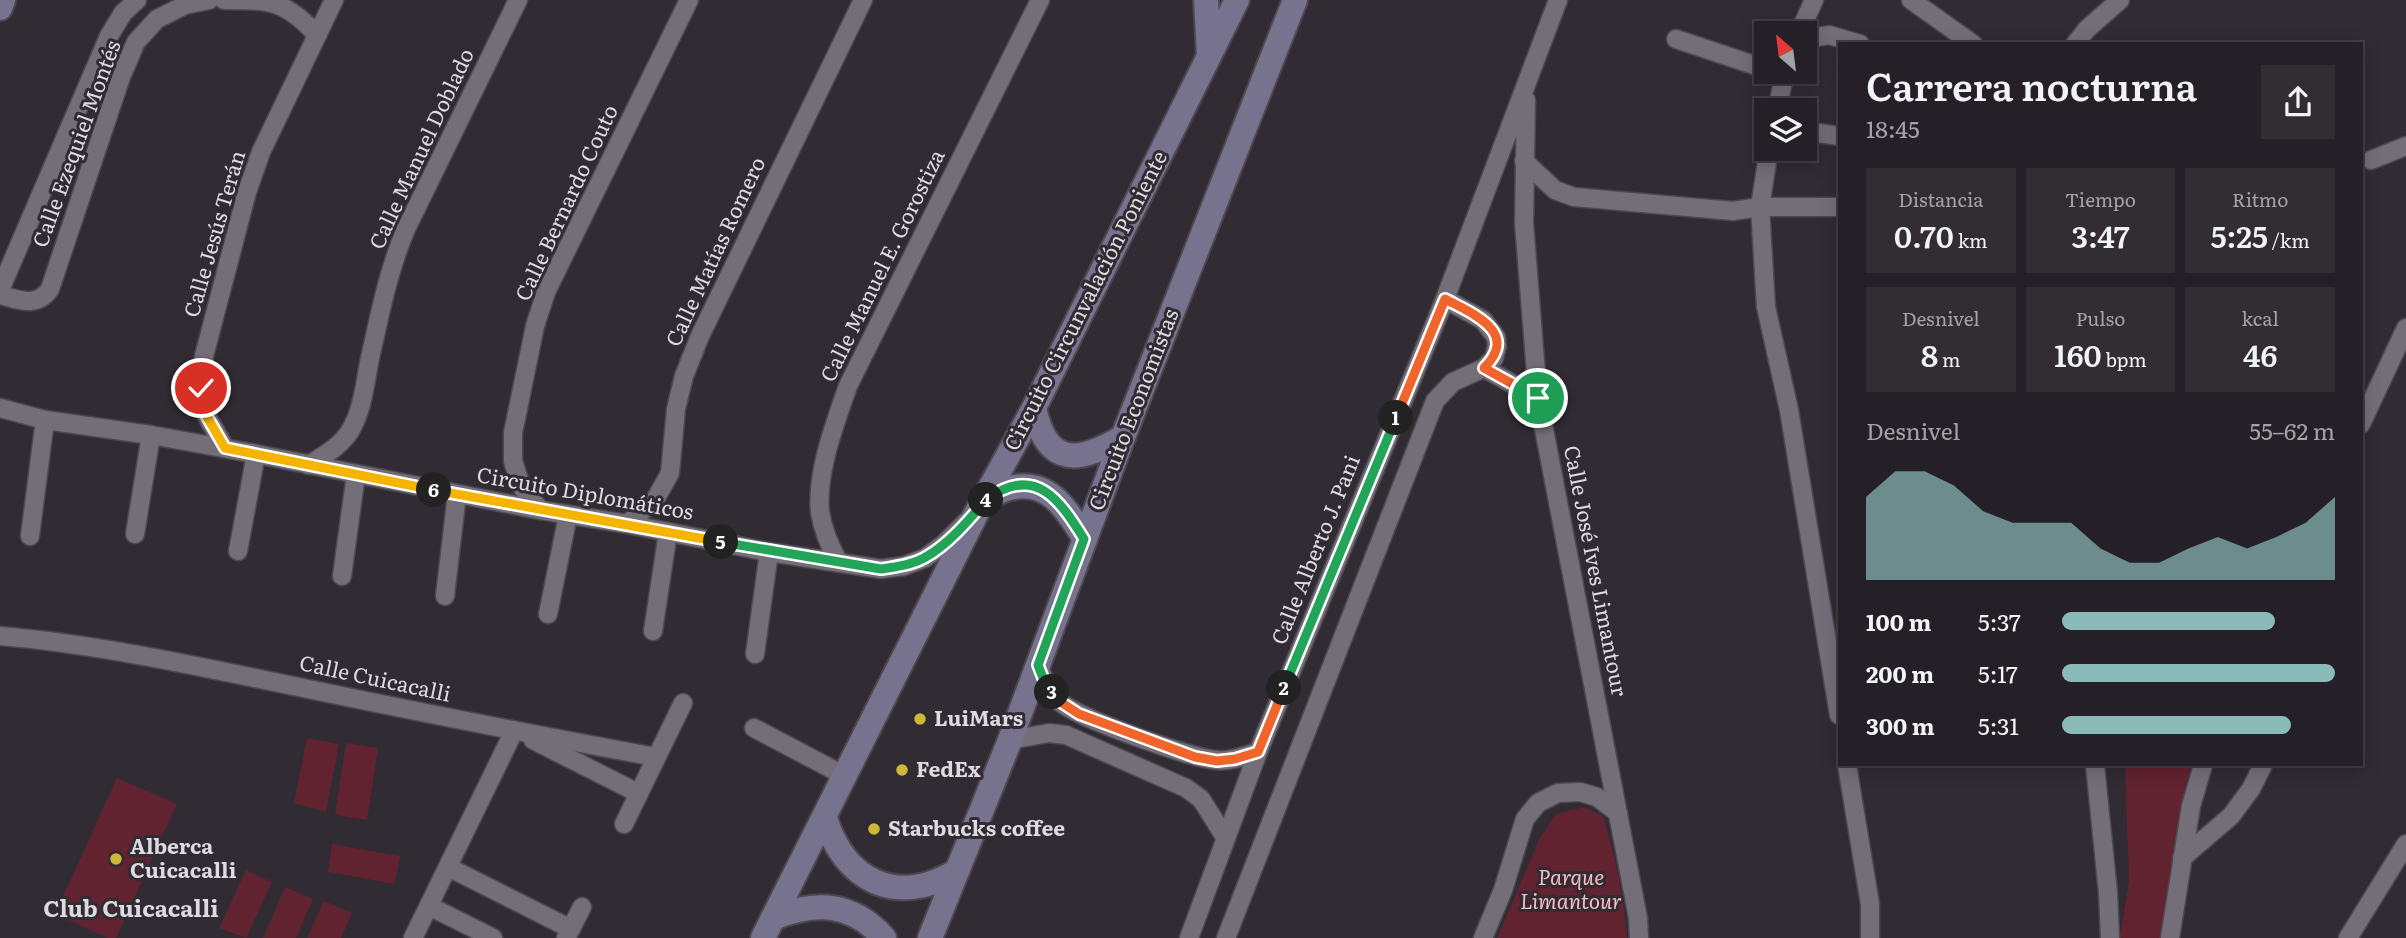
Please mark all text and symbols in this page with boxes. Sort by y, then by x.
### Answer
north arrow [1754,21,1816,84]
map controls [1754,21,1817,161]
street label: Calle Ezequiel Montés [23,35,127,251]
street label: Calle Manuel Doblado [360,42,480,253]
text: Carrera nocturna [1866,56,2197,113]
button: share [2261,65,2335,139]
button: layers [1754,98,1817,161]
street label: Calle Bernardo Couto [506,99,624,305]
text: 18:45 [1866,111,1920,145]
street label: Calle Manuel E. Gorostiza [811,143,951,386]
street label: Circuito Circunvalación Poniente [994,144,1173,455]
street label: Calle Jesús Terán [174,146,251,320]
street label: Calle Matías Romero [656,151,771,351]
text: Distancia [1898,185,1983,213]
text: Tiempo [2065,185,2136,213]
text: Ritmo [2232,185,2288,213]
text: 0.70 [1894,213,1954,257]
text: 3:47 [2071,213,2130,257]
text: 5:25 [2211,213,2268,257]
text: km [1954,226,1988,254]
text: /km [2268,226,2310,254]
street label: Circuito Economistas [1079,304,1184,514]
text: Desnivel [1902,304,1980,332]
text: Pulso [2076,304,2125,332]
text: kcal [2241,304,2279,332]
text: 8 [1921,332,1938,376]
text: 160 [2054,332,2102,376]
text: 46 [2243,332,2277,376]
text: m [1938,345,1961,373]
text: bpm [2102,345,2147,373]
pin [171,358,231,418]
pin [1508,368,1568,428]
icon: check [182,369,220,407]
icon: arrive [1519,379,1557,417]
pin: 1 [1378,400,1414,436]
text: 1 [1392,403,1399,431]
text: Desnivel [1866,413,1960,447]
text: 55–62 m [2249,413,2335,447]
street label: Calle José Ives Limantour [1558,442,1637,699]
street label: Calle Alberto J. Pani [1262,450,1366,648]
street label: Circuito Diplomáticos [475,457,696,526]
pin: 6 [416,472,452,508]
text: 6 [428,475,439,503]
pin: 4 [968,482,1004,518]
text: 4 [980,485,991,513]
pin: 5 [704,524,738,560]
text: 5 [715,527,726,555]
text: 100 m [1866,604,1931,638]
text: 5:37 [1978,604,2021,638]
street label: Calle Cuicacalli [297,645,454,708]
text: 200 m [1866,656,1934,690]
text: 5:17 [1978,656,2018,690]
pin: 2 [1266,670,1302,706]
text: 2 [1278,673,1289,701]
pin: 3 [1034,674,1070,710]
text: 3 [1046,677,1057,705]
place label: LuiMars [934,701,1023,732]
text: 300 m [1866,708,1935,742]
text: 5:31 [1978,708,2019,742]
marker: LuiMars [912,711,928,727]
place label: FedEx [916,752,981,783]
marker: FedEx [894,762,910,778]
place label: Starbucks coffee [888,811,1065,842]
marker: Starbucks coffee [866,821,882,837]
place label: Alberca Cuicacalli [130,829,237,884]
marker: Alberca Cuicacalli [108,851,124,867]
park label: Parque Limantour [1520,860,1622,915]
district label: Club Cuicacalli [43,890,219,924]

